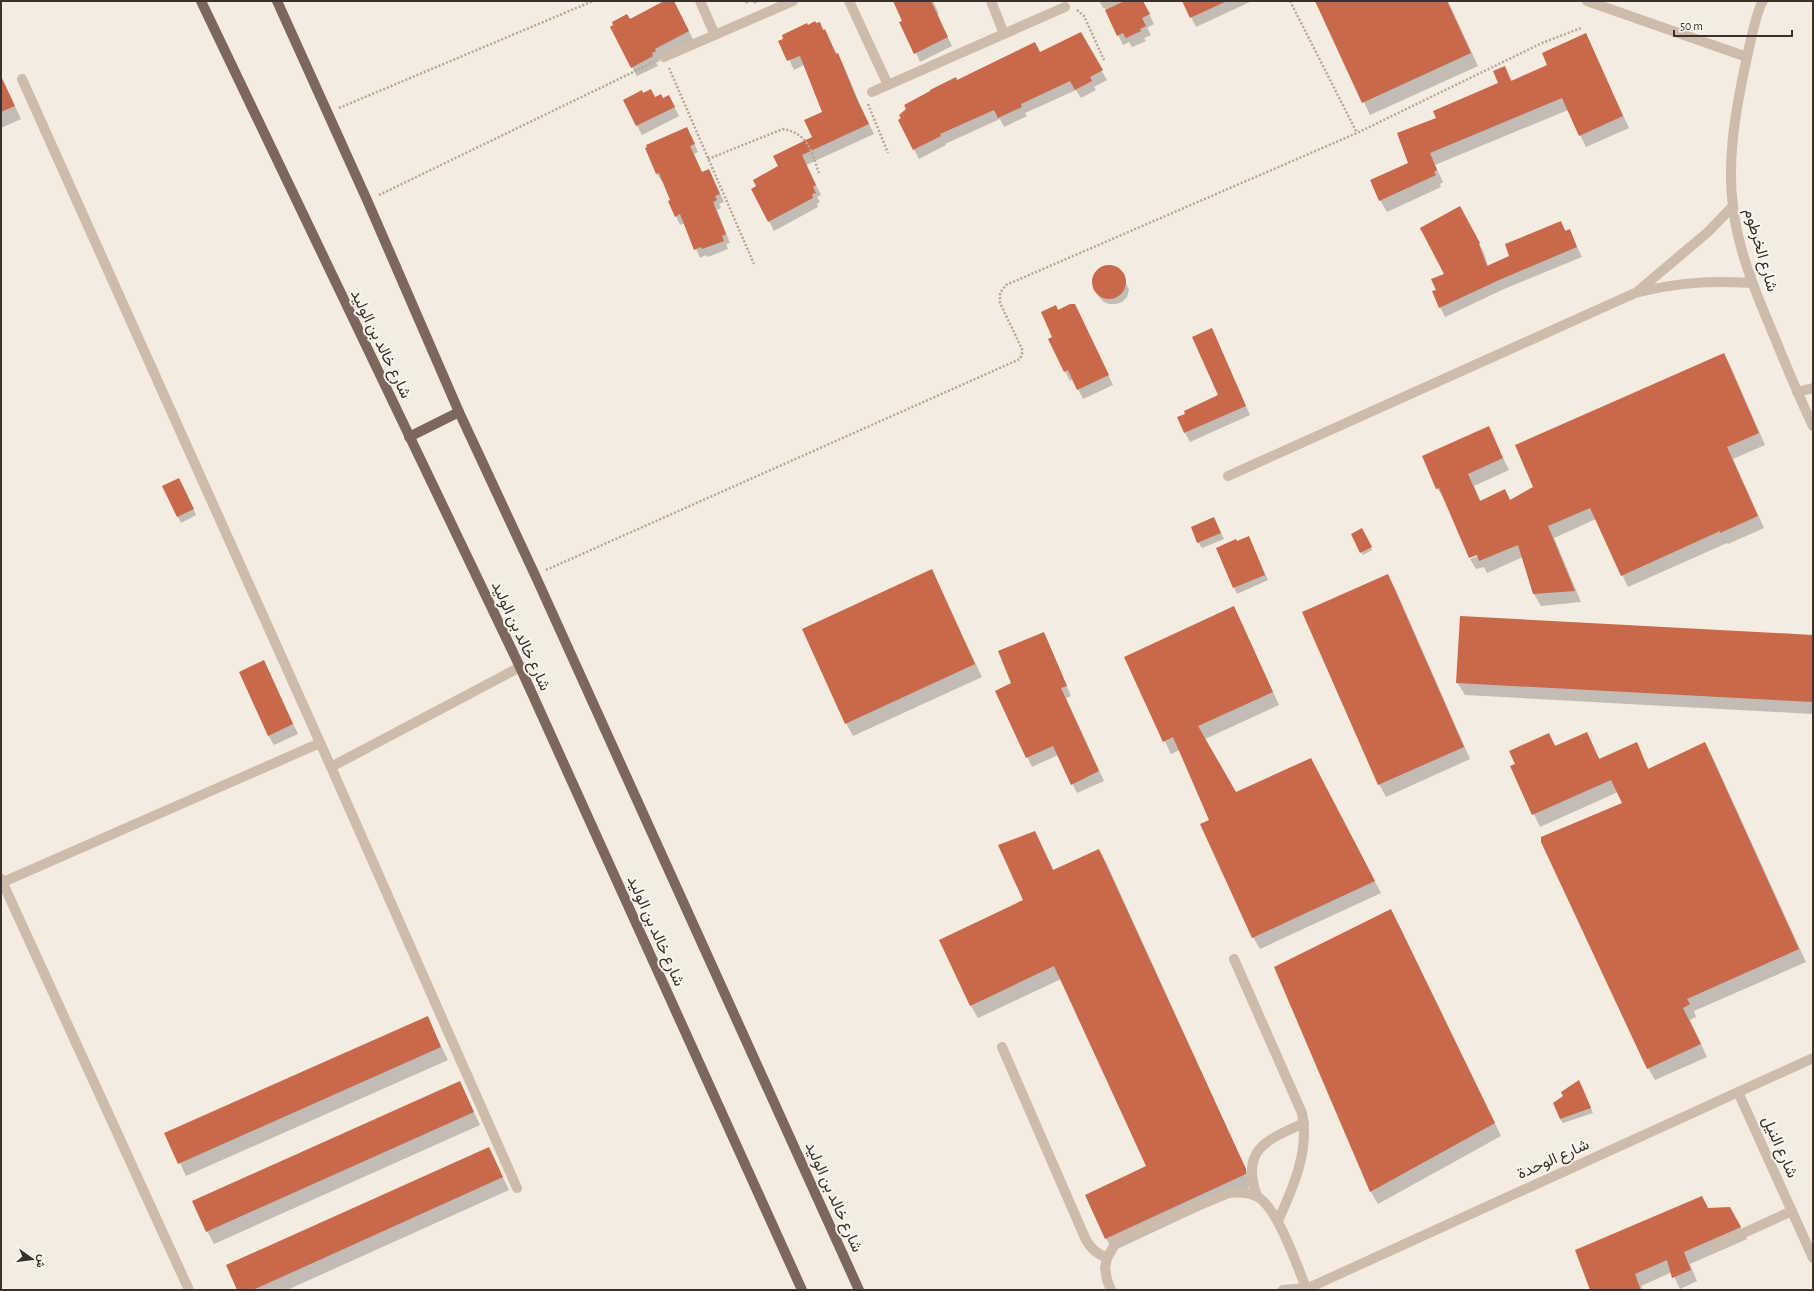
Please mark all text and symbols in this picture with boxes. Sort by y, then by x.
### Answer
scale bar [1674,12,1792,38]
text: 50 m [1680,20,1703,32]
street label: شارع الخرطوم [1739,206,1781,294]
street label: شارع خالد بن الوليد [345,287,414,402]
street label: شارع خالد بن الوليد [486,579,553,694]
street label: شارع خالد بن الوليد [622,874,687,990]
street label: شارع النيل [1757,1114,1801,1181]
street label: شارع الوحدة [1515,1136,1593,1185]
street label: شارع خالد بن الوليد [800,1140,865,1256]
north arrow [12,1239,52,1279]
text: ش [33,1253,48,1269]

